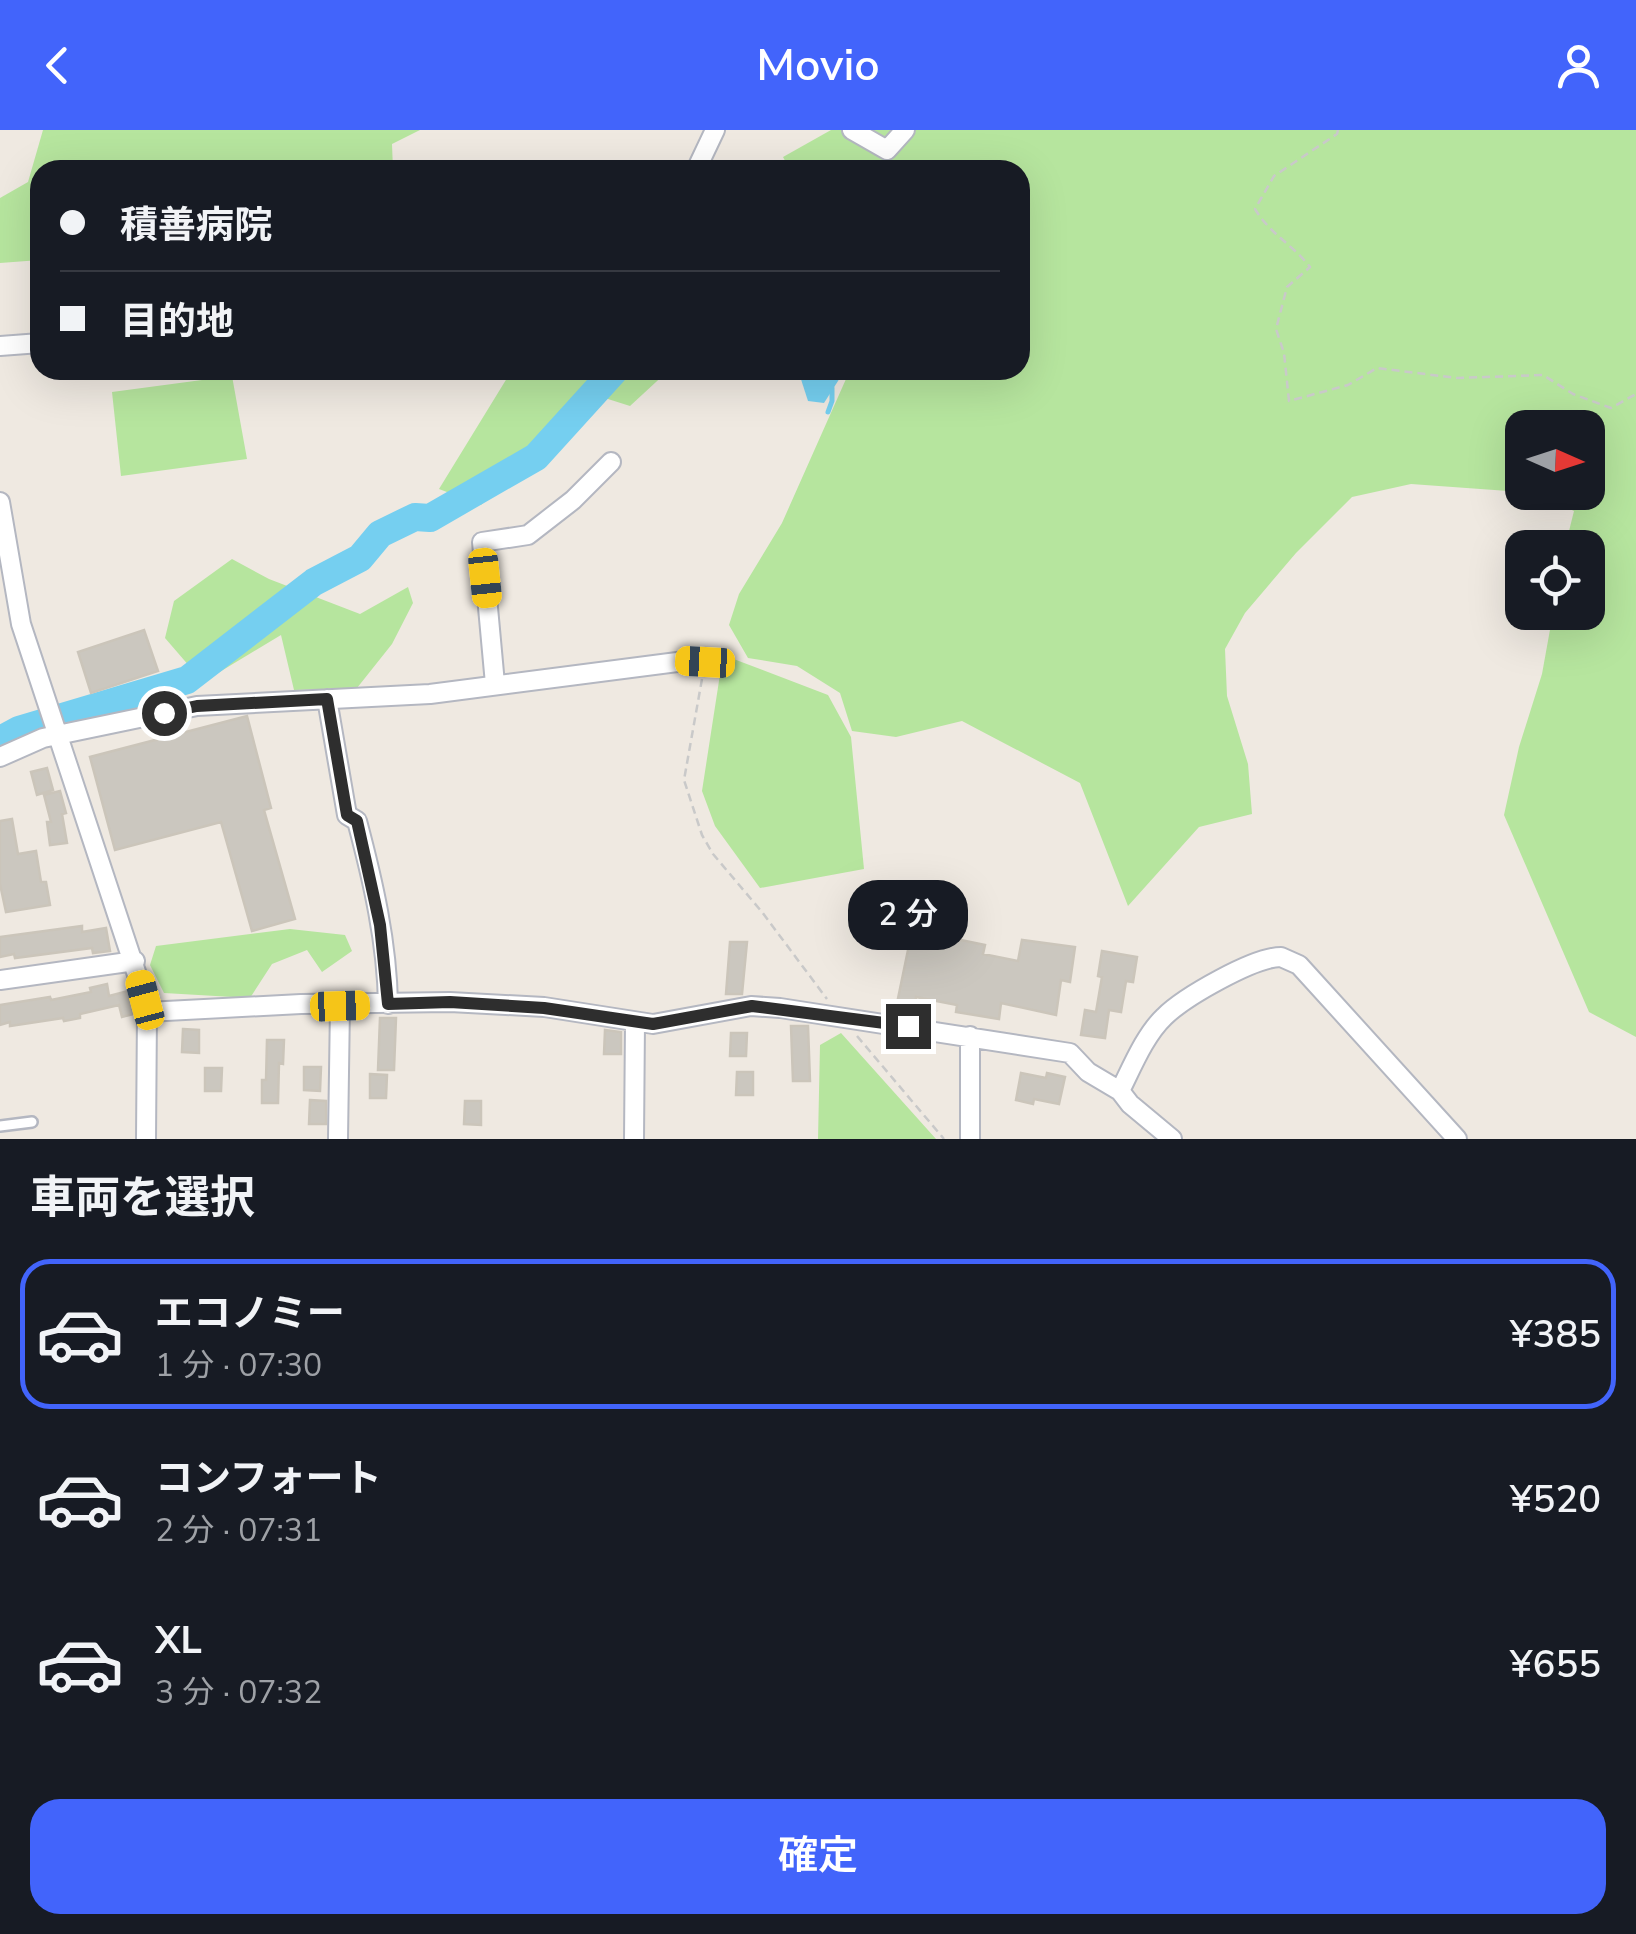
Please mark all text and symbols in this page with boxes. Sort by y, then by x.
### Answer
text: Movio [756,35,880,96]
icon: back [30,38,85,93]
icon: person [1551,38,1606,93]
text: 積善病院 [120,200,272,251]
text: 目的地 [120,296,234,347]
north arrow [1505,410,1605,510]
map controls [1505,410,1605,630]
button: locate [1505,530,1605,630]
car [467,547,503,609]
car [674,645,736,679]
route start [142,691,187,736]
callout: 2 分 [848,881,968,951]
text: 2 分 [878,893,938,936]
car [123,967,167,1033]
car [309,990,371,1022]
route end [886,1004,931,1049]
text: 車両を選択 [30,1168,255,1229]
text: エコノミー [155,1288,345,1339]
icon: car [35,1289,125,1379]
text: ¥385 [1510,1309,1601,1360]
text: 1 分 · 07:30 [155,1344,322,1387]
text: コンフォート [155,1453,382,1504]
icon: car [35,1454,125,1544]
text: ¥520 [1510,1474,1601,1525]
text: 2 分 · 07:31 [155,1509,322,1552]
text: XL [155,1615,202,1666]
icon: car [35,1619,125,1709]
text: ¥655 [1510,1639,1601,1690]
text: 3 分 · 07:32 [155,1671,322,1714]
button: 確定 [30,1799,1606,1914]

